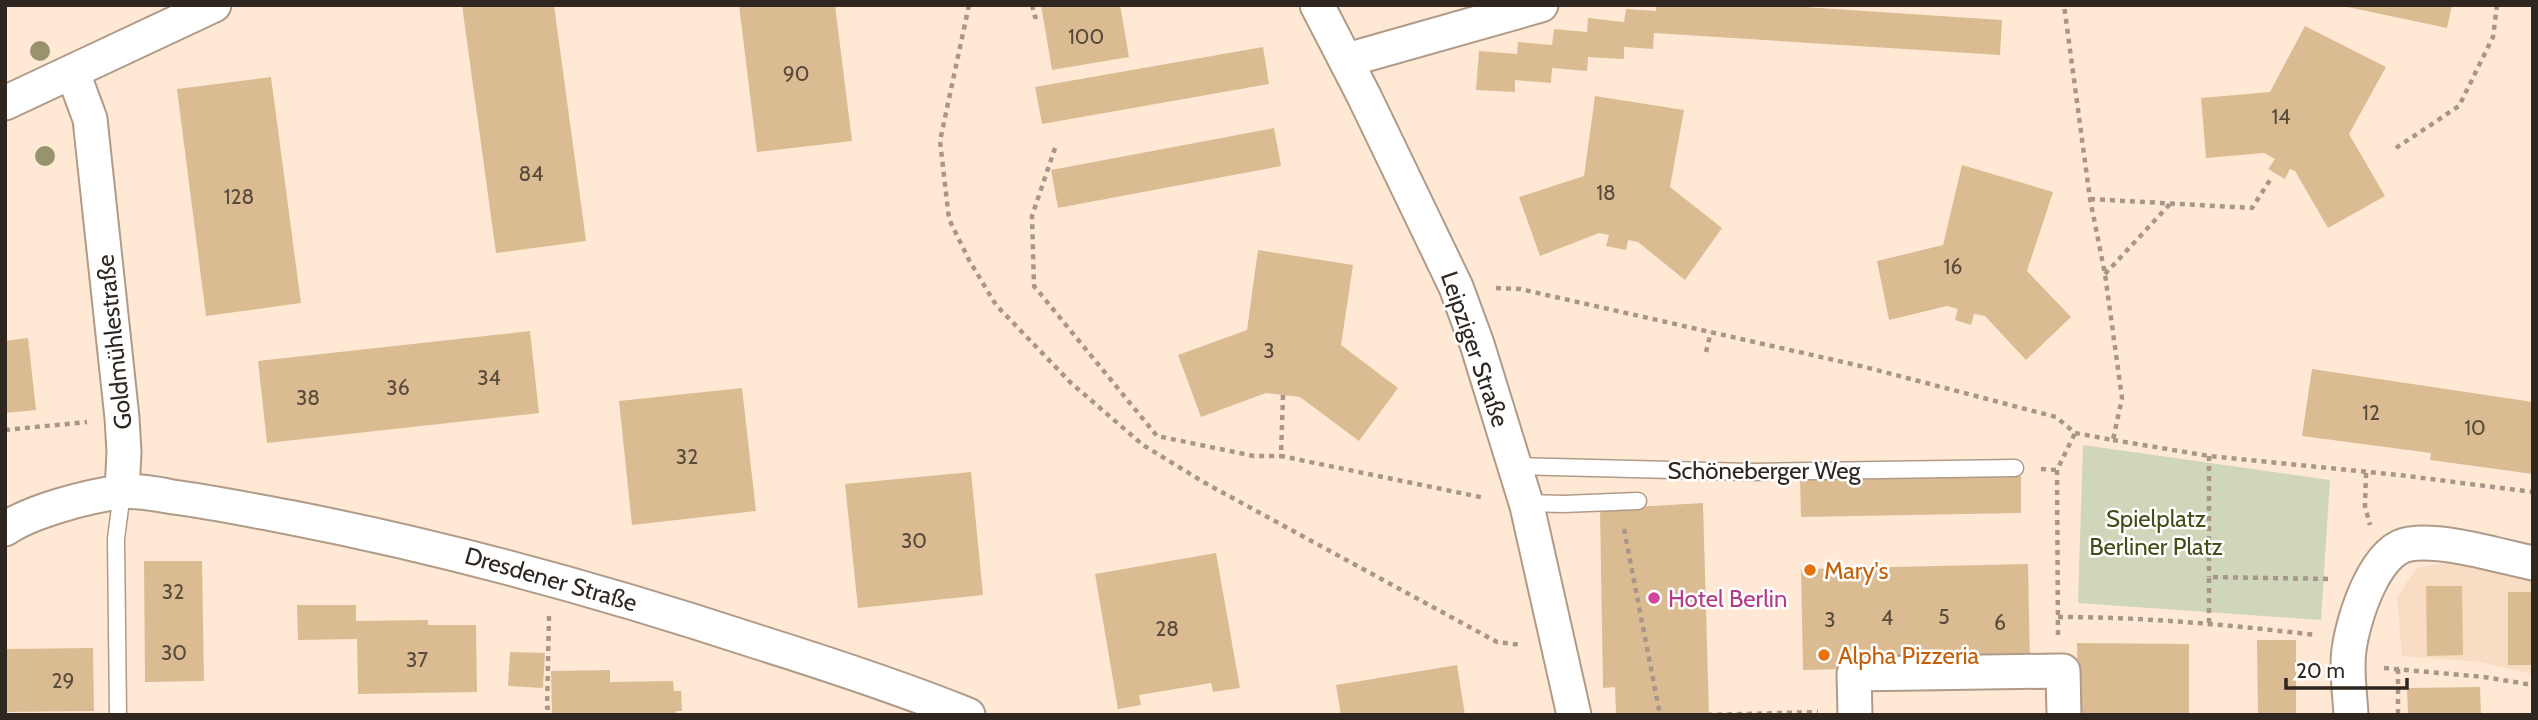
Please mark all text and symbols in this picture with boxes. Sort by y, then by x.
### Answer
house number: 100 [1068,24,1104,49]
house number: 90 [783,61,809,86]
house number: 14 [2272,104,2290,129]
house number: 84 [519,161,543,186]
house number: 18 [1596,180,1616,205]
house number: 128 [224,184,254,209]
street label: Goldmühlestraße [90,253,138,431]
house number: 16 [1944,254,1962,279]
street label: Leipziger Straße [1435,267,1515,431]
house number: 3 [1263,338,1275,363]
house number: 34 [477,365,501,390]
house number: 36 [386,375,410,400]
house number: 38 [296,385,320,410]
house number: 12 [2362,400,2380,425]
house number: 10 [2464,415,2486,440]
house number: 32 [676,444,698,469]
street label: Schöneberger Weg [1667,456,1862,485]
park label: Spielplatz Berliner Platz [2089,504,2223,561]
house number: 30 [901,528,927,553]
street label: Dresdener Straße [462,541,640,617]
place label: Mary's [1824,556,1888,585]
marker: Mary's [1802,562,1818,578]
house number: 32 [162,579,184,604]
place label: Hotel Berlin [1668,584,1787,613]
marker: Hotel Berlin [1646,590,1662,606]
house number: 5 [1938,604,1950,629]
house number: 4 [1881,605,1893,630]
house number: 3 [1824,607,1836,632]
house number: 6 [1994,610,2006,635]
house number: 28 [1155,616,1179,641]
house number: 30 [161,640,187,665]
place label: Alpha Pizzeria [1838,641,1980,670]
scale bar [2286,646,2407,690]
house number: 37 [406,647,428,672]
marker: Alpha Pizzeria [1816,647,1832,663]
text: 20 m [2296,658,2345,683]
house number: 29 [52,668,74,693]

